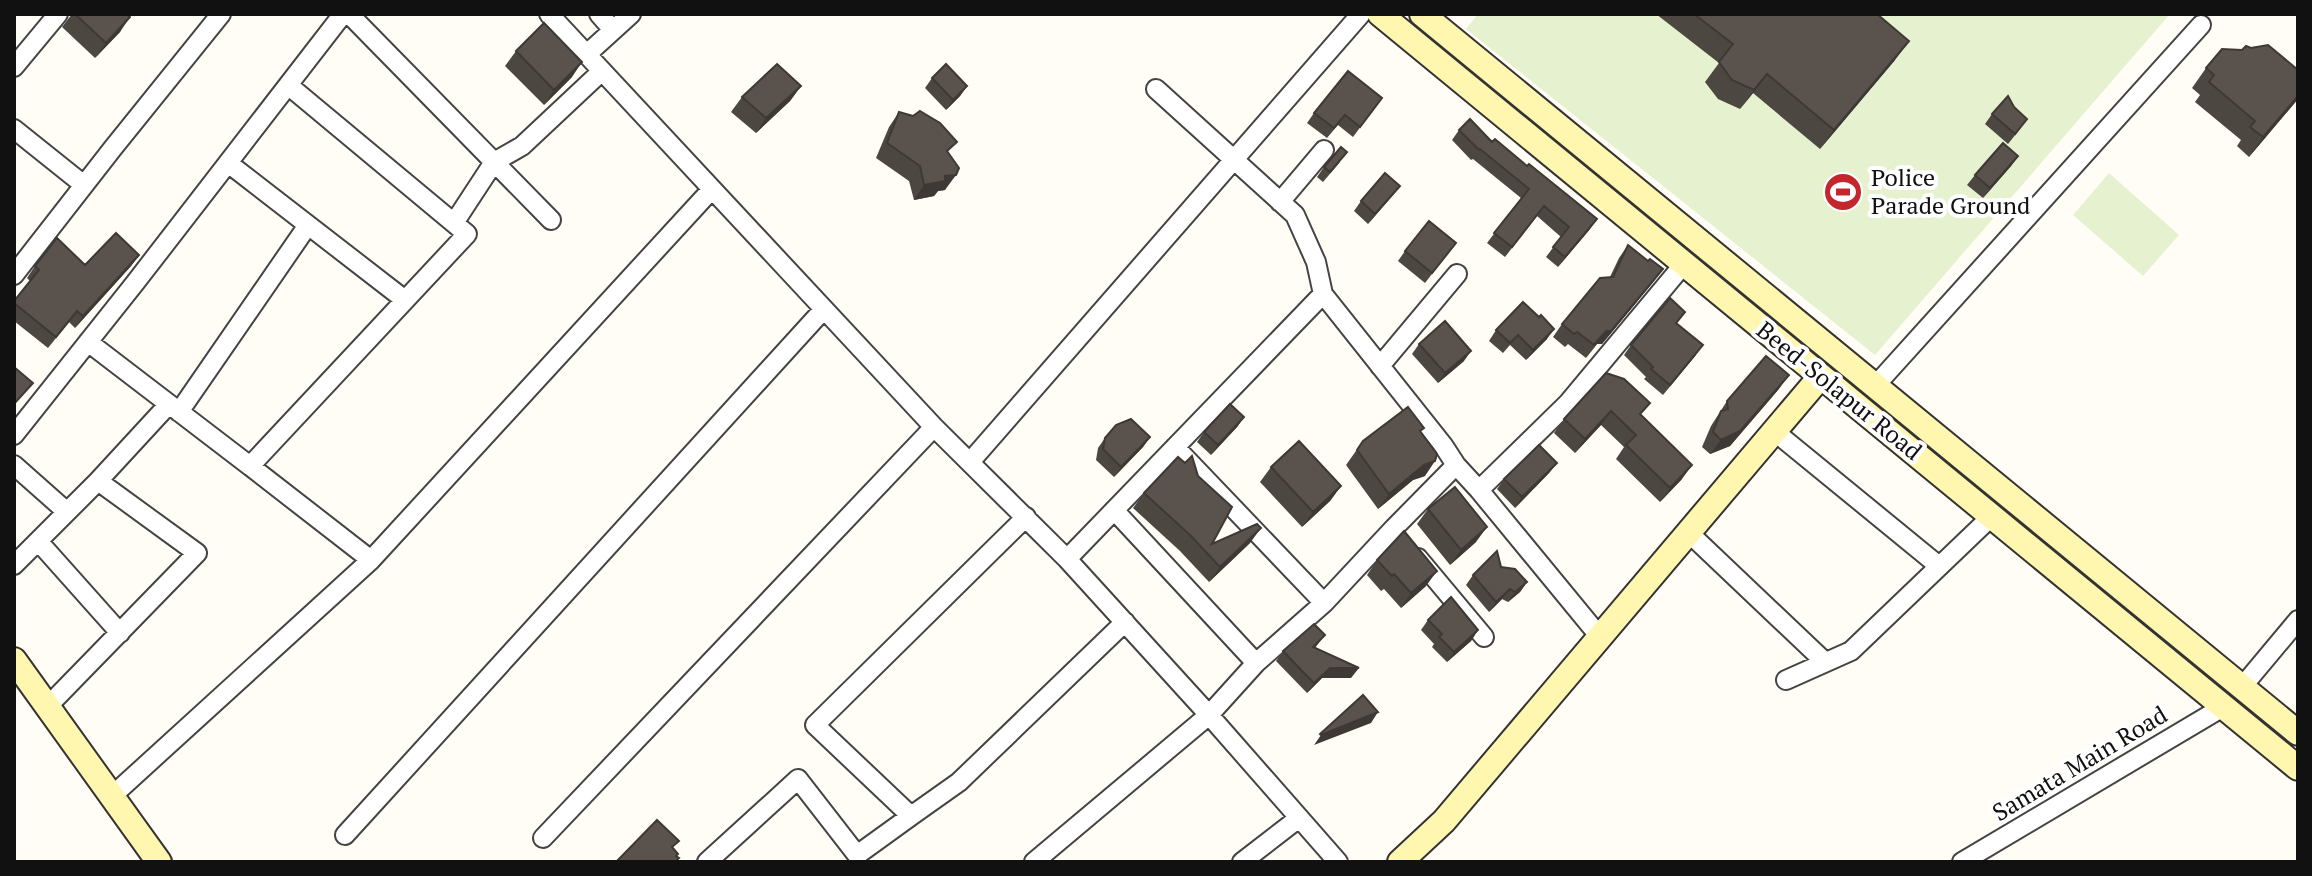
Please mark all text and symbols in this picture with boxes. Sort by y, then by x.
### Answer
place label: Police Parade Ground [1871,161,2030,221]
sports icon: Police Parade Ground [1822,171,1864,213]
street label: Beed-Solapur Road [1750,314,1929,467]
street label: Samata Main Road [1986,698,2173,828]

